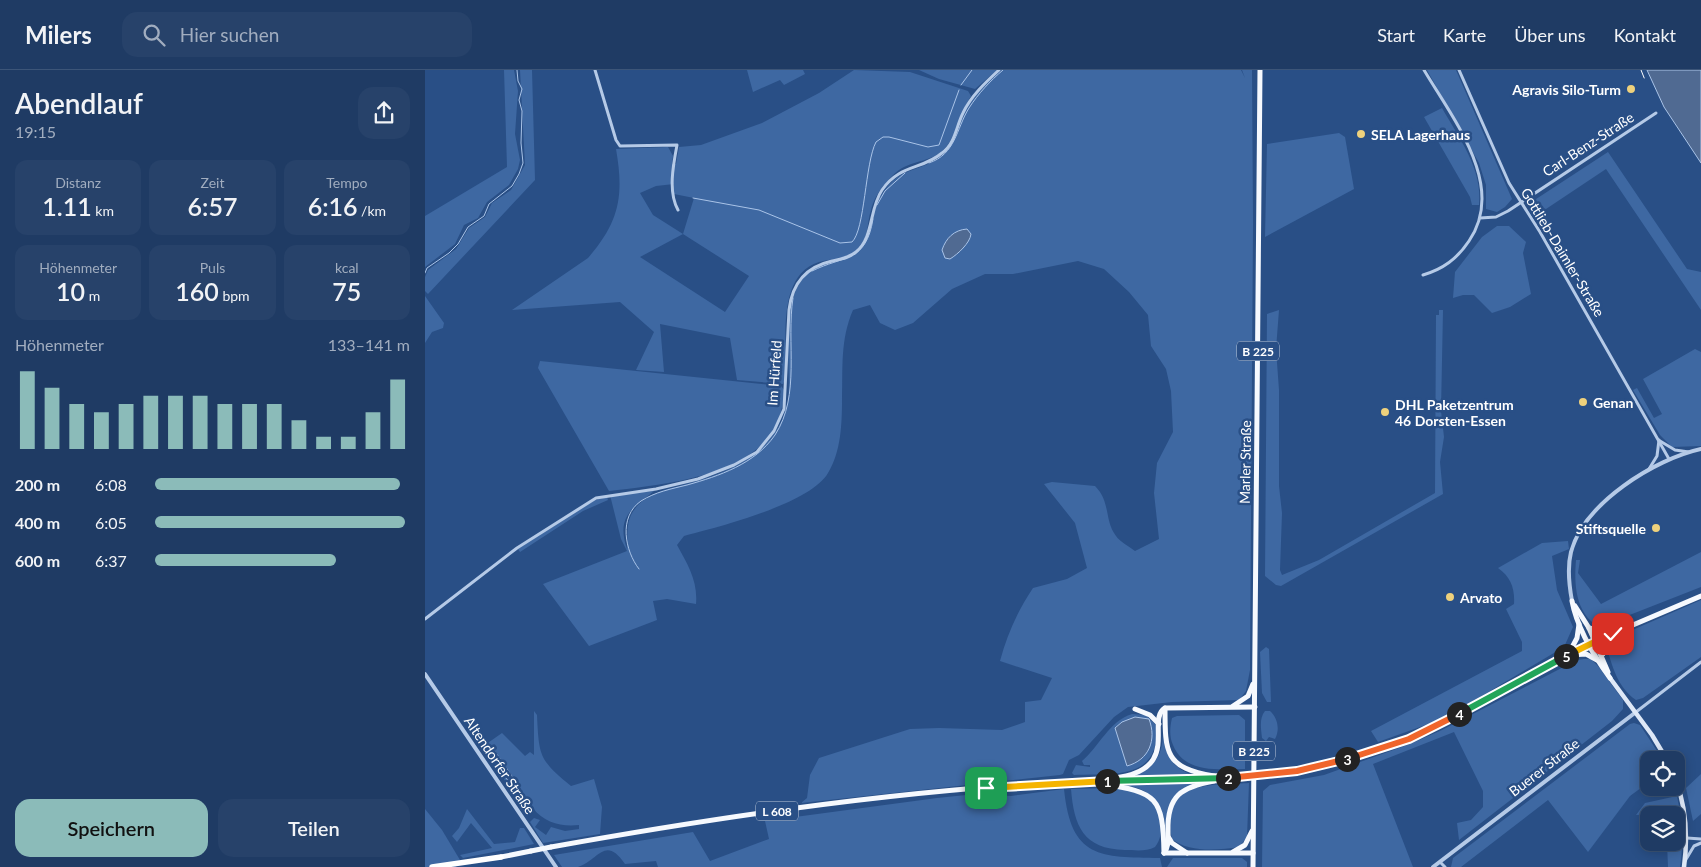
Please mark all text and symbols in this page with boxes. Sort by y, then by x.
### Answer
search box [122,12,472,57]
text: Milers [25,20,92,49]
icon: search [140,21,168,49]
text: Hier suchen [180,23,279,46]
text: Start [1377,24,1415,46]
text: Karte [1443,24,1486,46]
text: Über uns [1514,24,1586,46]
text: Kontakt [1614,24,1676,46]
place label: Agravis Silo-Turm [1511,81,1621,98]
marker: Agravis Silo-Turm [1625,83,1637,95]
text: Abendlauf [15,86,143,120]
button: share [358,87,410,139]
street label: Carl-Benz-Straße [1539,108,1637,180]
text: 19:15 [15,122,56,141]
place label: SELA Lagerhaus [1371,126,1470,143]
marker: SELA Lagerhaus [1355,128,1367,140]
text: Distanz [55,174,101,191]
text: Zeit [201,174,224,191]
text: Tempo [326,174,367,191]
street label: Gottlieb-Daimler-Straße [1518,184,1608,320]
text: 1.11 [42,191,92,221]
text: 6:57 [188,191,237,221]
text: 6:16 [308,191,357,221]
text: km [92,202,114,219]
text: /km [357,202,386,219]
text: Höhenmeter [39,259,117,276]
text: Puls [200,259,225,276]
text: kcal [335,259,359,276]
text: 10 [56,276,85,306]
text: 160 [175,276,219,306]
text: 75 [332,276,361,306]
text: m [85,287,100,304]
text: bpm [219,287,250,304]
text: Höhenmeter [15,335,104,354]
text: 133–141 m [328,335,410,354]
street label: Im Hürfeld [763,340,785,406]
road number: B 225 [1237,342,1279,360]
place label: Genan [1593,394,1634,411]
place label: DHL Paketzentrum 46 Dorsten-Essen [1395,396,1514,429]
marker: Genan [1577,396,1589,408]
marker: DHL Paketzentrum 46 Dorsten-Essen [1379,406,1391,418]
street label: Marler Straße [1236,420,1254,504]
text: 200 m [15,475,60,494]
text: 6:08 [95,475,127,494]
text: 400 m [15,513,60,532]
text: 6:05 [95,513,127,532]
place label: Stiftsquelle [1576,520,1647,537]
marker: Stiftsquelle [1650,522,1662,534]
text: 600 m [15,551,60,570]
text: 6:37 [95,551,127,570]
place label: Arvato [1459,589,1502,606]
marker: Arvato [1444,591,1456,603]
pin [1592,613,1634,655]
icon: check [1599,620,1627,648]
pin: 5 [1553,644,1579,668]
text: 5 [1562,648,1571,665]
pin: 4 [1447,702,1471,726]
text: 4 [1455,706,1464,723]
street label: Altendorfer Straße [461,713,539,817]
street label: Buerer Straße [1505,734,1583,800]
road number: B 225 [1233,741,1275,760]
pin: 3 [1335,746,1359,772]
text: 3 [1343,751,1352,768]
map controls [1640,751,1685,851]
button: locate [1640,751,1685,796]
pin: 2 [1215,766,1241,790]
pin [965,767,1007,809]
pin: 1 [1095,768,1119,794]
text: 2 [1224,770,1233,787]
text: 1 [1103,773,1112,790]
icon: arrive [972,774,1000,802]
button: Speichern [15,799,208,857]
button: Teilen [218,799,410,857]
road number: L 608 [756,801,798,820]
button: layers [1640,806,1685,851]

